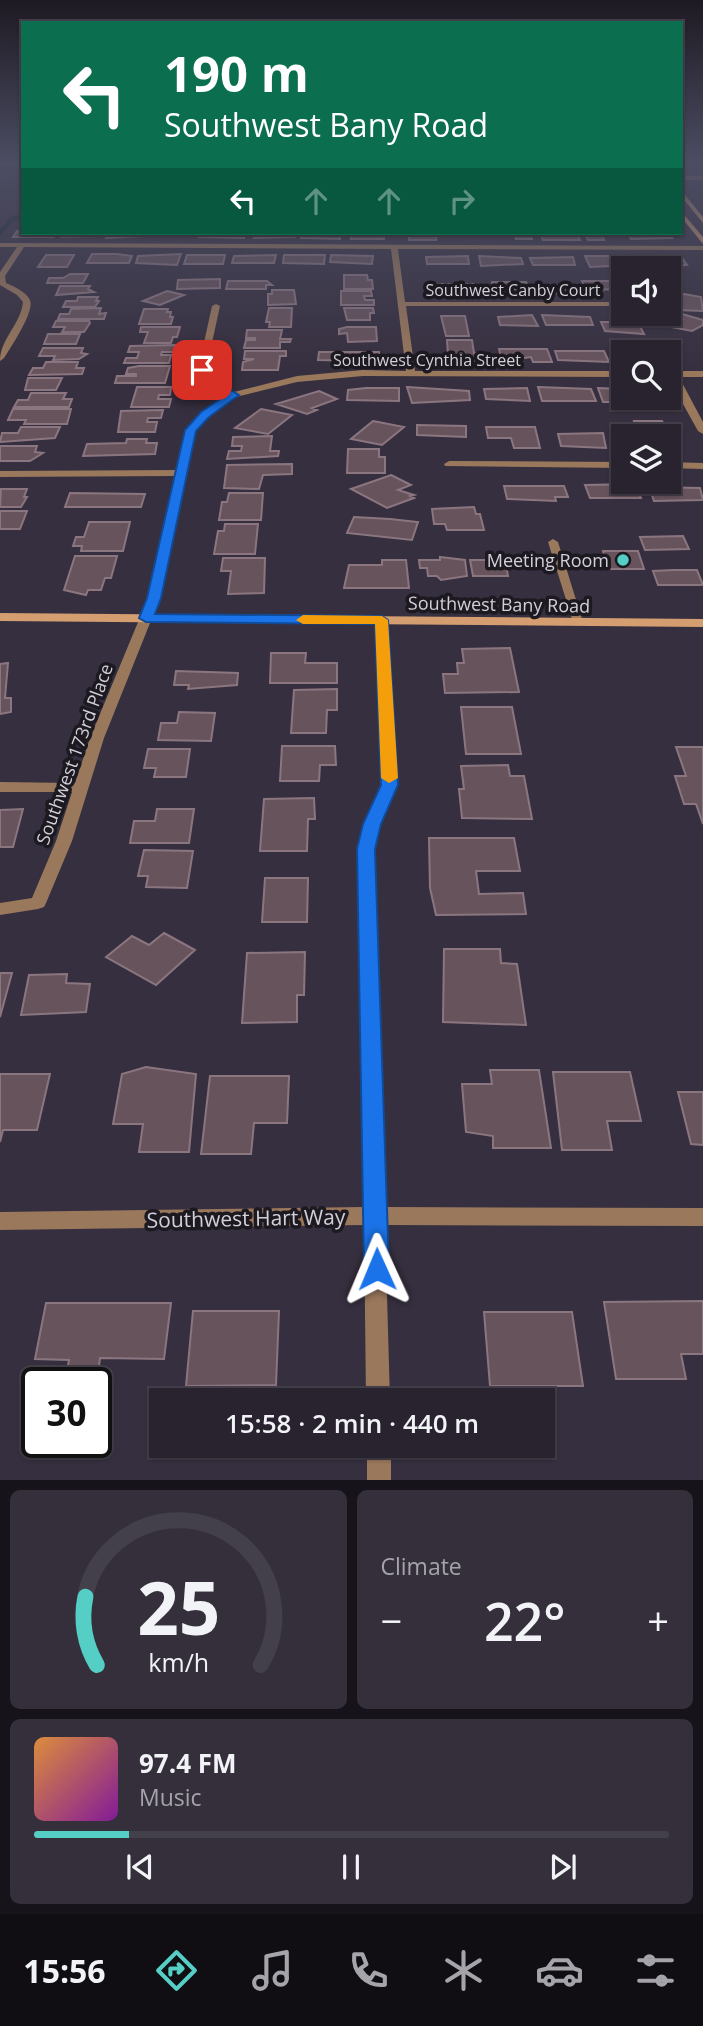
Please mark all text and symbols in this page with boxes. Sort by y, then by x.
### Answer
text: 190 m [164,40,309,106]
icon: left [49,49,140,140]
text: Southwest Bany Road [164,103,488,146]
icon: left [224,182,262,220]
icon: ahead [297,182,335,220]
icon: ahead [370,182,408,220]
icon: right [443,182,481,220]
map controls [611,256,681,494]
button: sound [611,256,681,326]
street label: Southwest Canby Court [425,279,601,301]
pin [172,340,232,400]
button: search [611,340,681,410]
street label: Southwest Cynthia Street [333,349,521,371]
icon: arrive [183,351,221,389]
button: layers [611,424,681,494]
place label: Meeting Room [487,548,609,572]
marker: Meeting Room [615,552,631,568]
street label: Southwest Bany Road [408,590,590,618]
street label: Southwest 173rd Place [30,660,118,848]
street label: Southwest Hart Way [146,1202,346,1234]
position arrow [340,1232,414,1306]
speed limit sign: 30 [21,1367,112,1458]
text: 15:58 · 2 min · 440 m [225,1405,479,1441]
text: Climate [381,1550,462,1582]
text: 25 [137,1558,220,1657]
text: 22° [484,1585,566,1656]
text: − [381,1594,402,1646]
text: + [647,1594,669,1646]
text: km/h [148,1645,209,1679]
text: 97.4 FM [139,1745,237,1781]
text: Music [139,1781,202,1813]
icon: previous [121,1848,159,1886]
icon: pause [332,1848,370,1886]
icon: next [544,1848,582,1886]
icon: directions [152,1946,201,1995]
icon: music [248,1946,297,1995]
icon: phone [344,1946,393,1995]
icon: climate [439,1946,488,1995]
icon: car [535,1946,584,1995]
icon: filters [631,1946,680,1995]
text: 15:56 [23,1949,106,1992]

